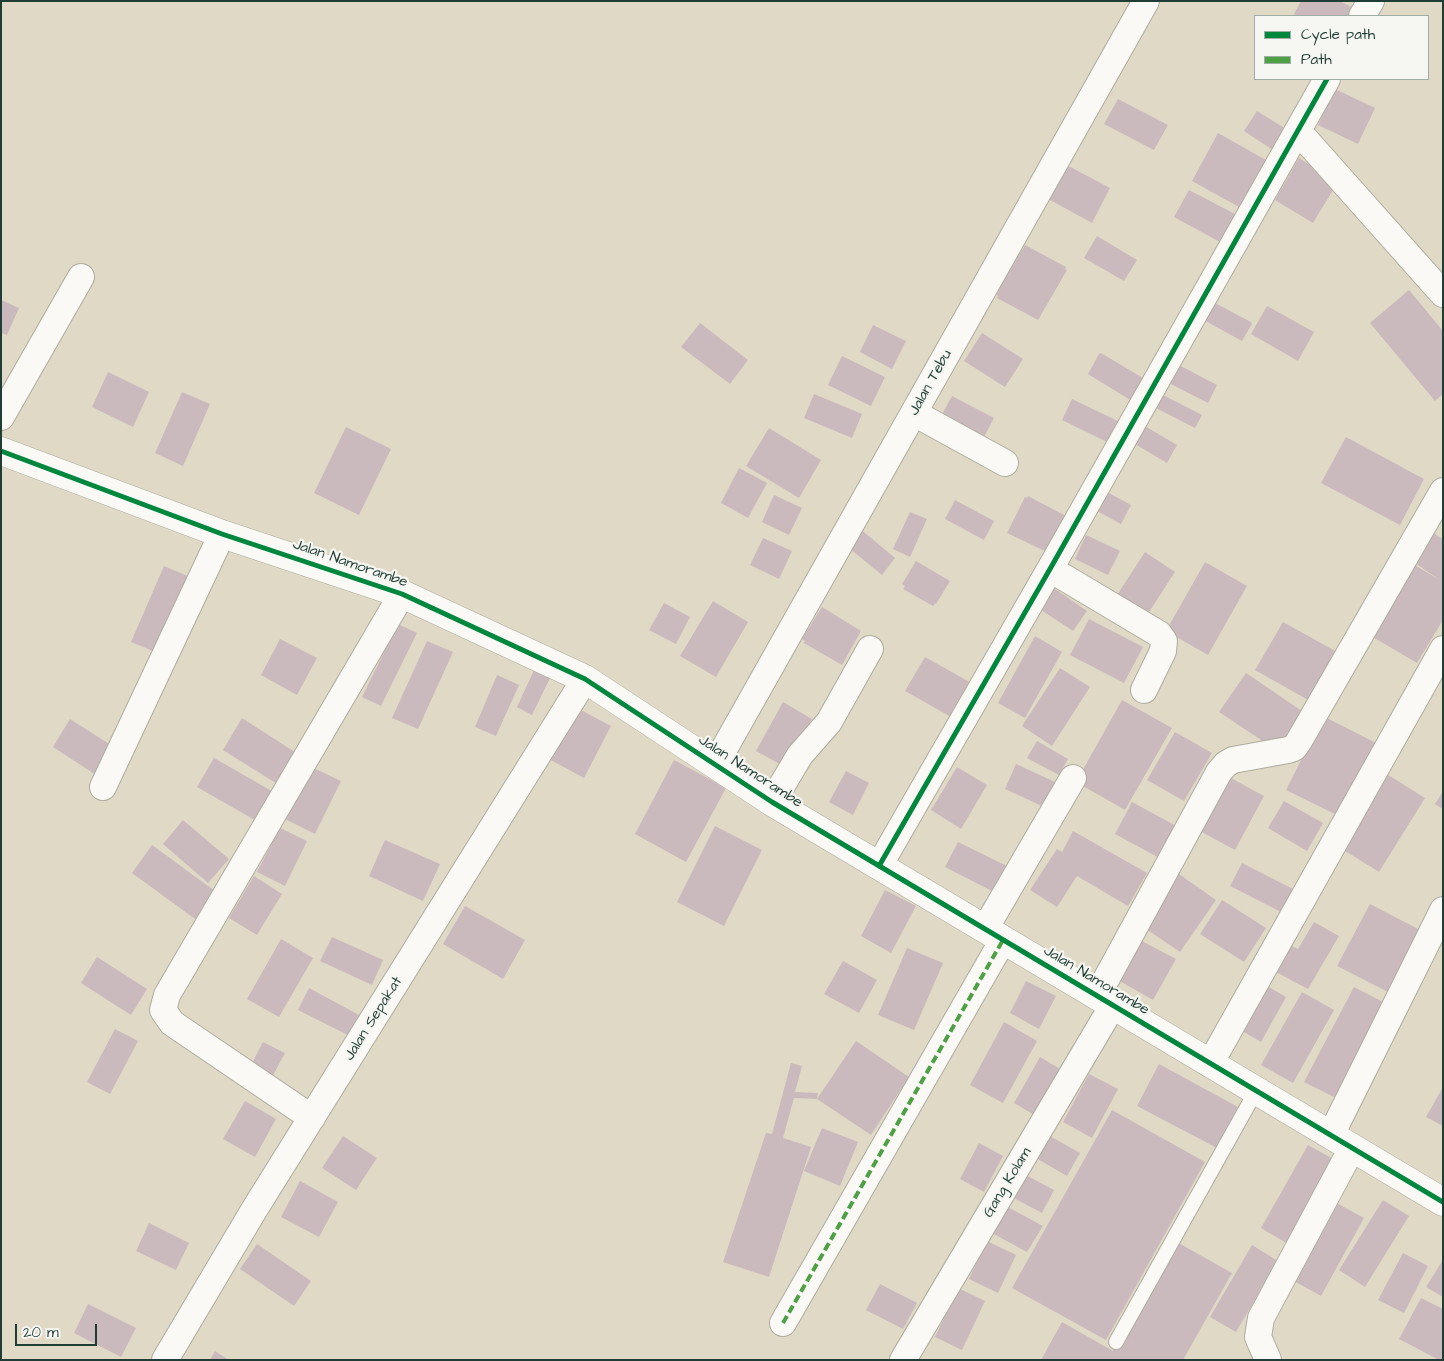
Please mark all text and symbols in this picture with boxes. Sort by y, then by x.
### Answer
legend [1254,15,1429,80]
text: Cycle path [1301,24,1375,45]
text: Path [1301,49,1332,70]
street label: Jalan Tebu [906,347,956,419]
street label: Jalan Namorambe [290,536,410,592]
street label: Jalan Namorambe [695,732,805,812]
street label: Jalan Namorambe [1040,942,1152,1020]
street label: Jalan Sepakat [341,974,407,1064]
street label: Gang Kolam [980,1145,1036,1221]
scale bar [18,1314,100,1346]
text: 20 m [23,1322,59,1343]

